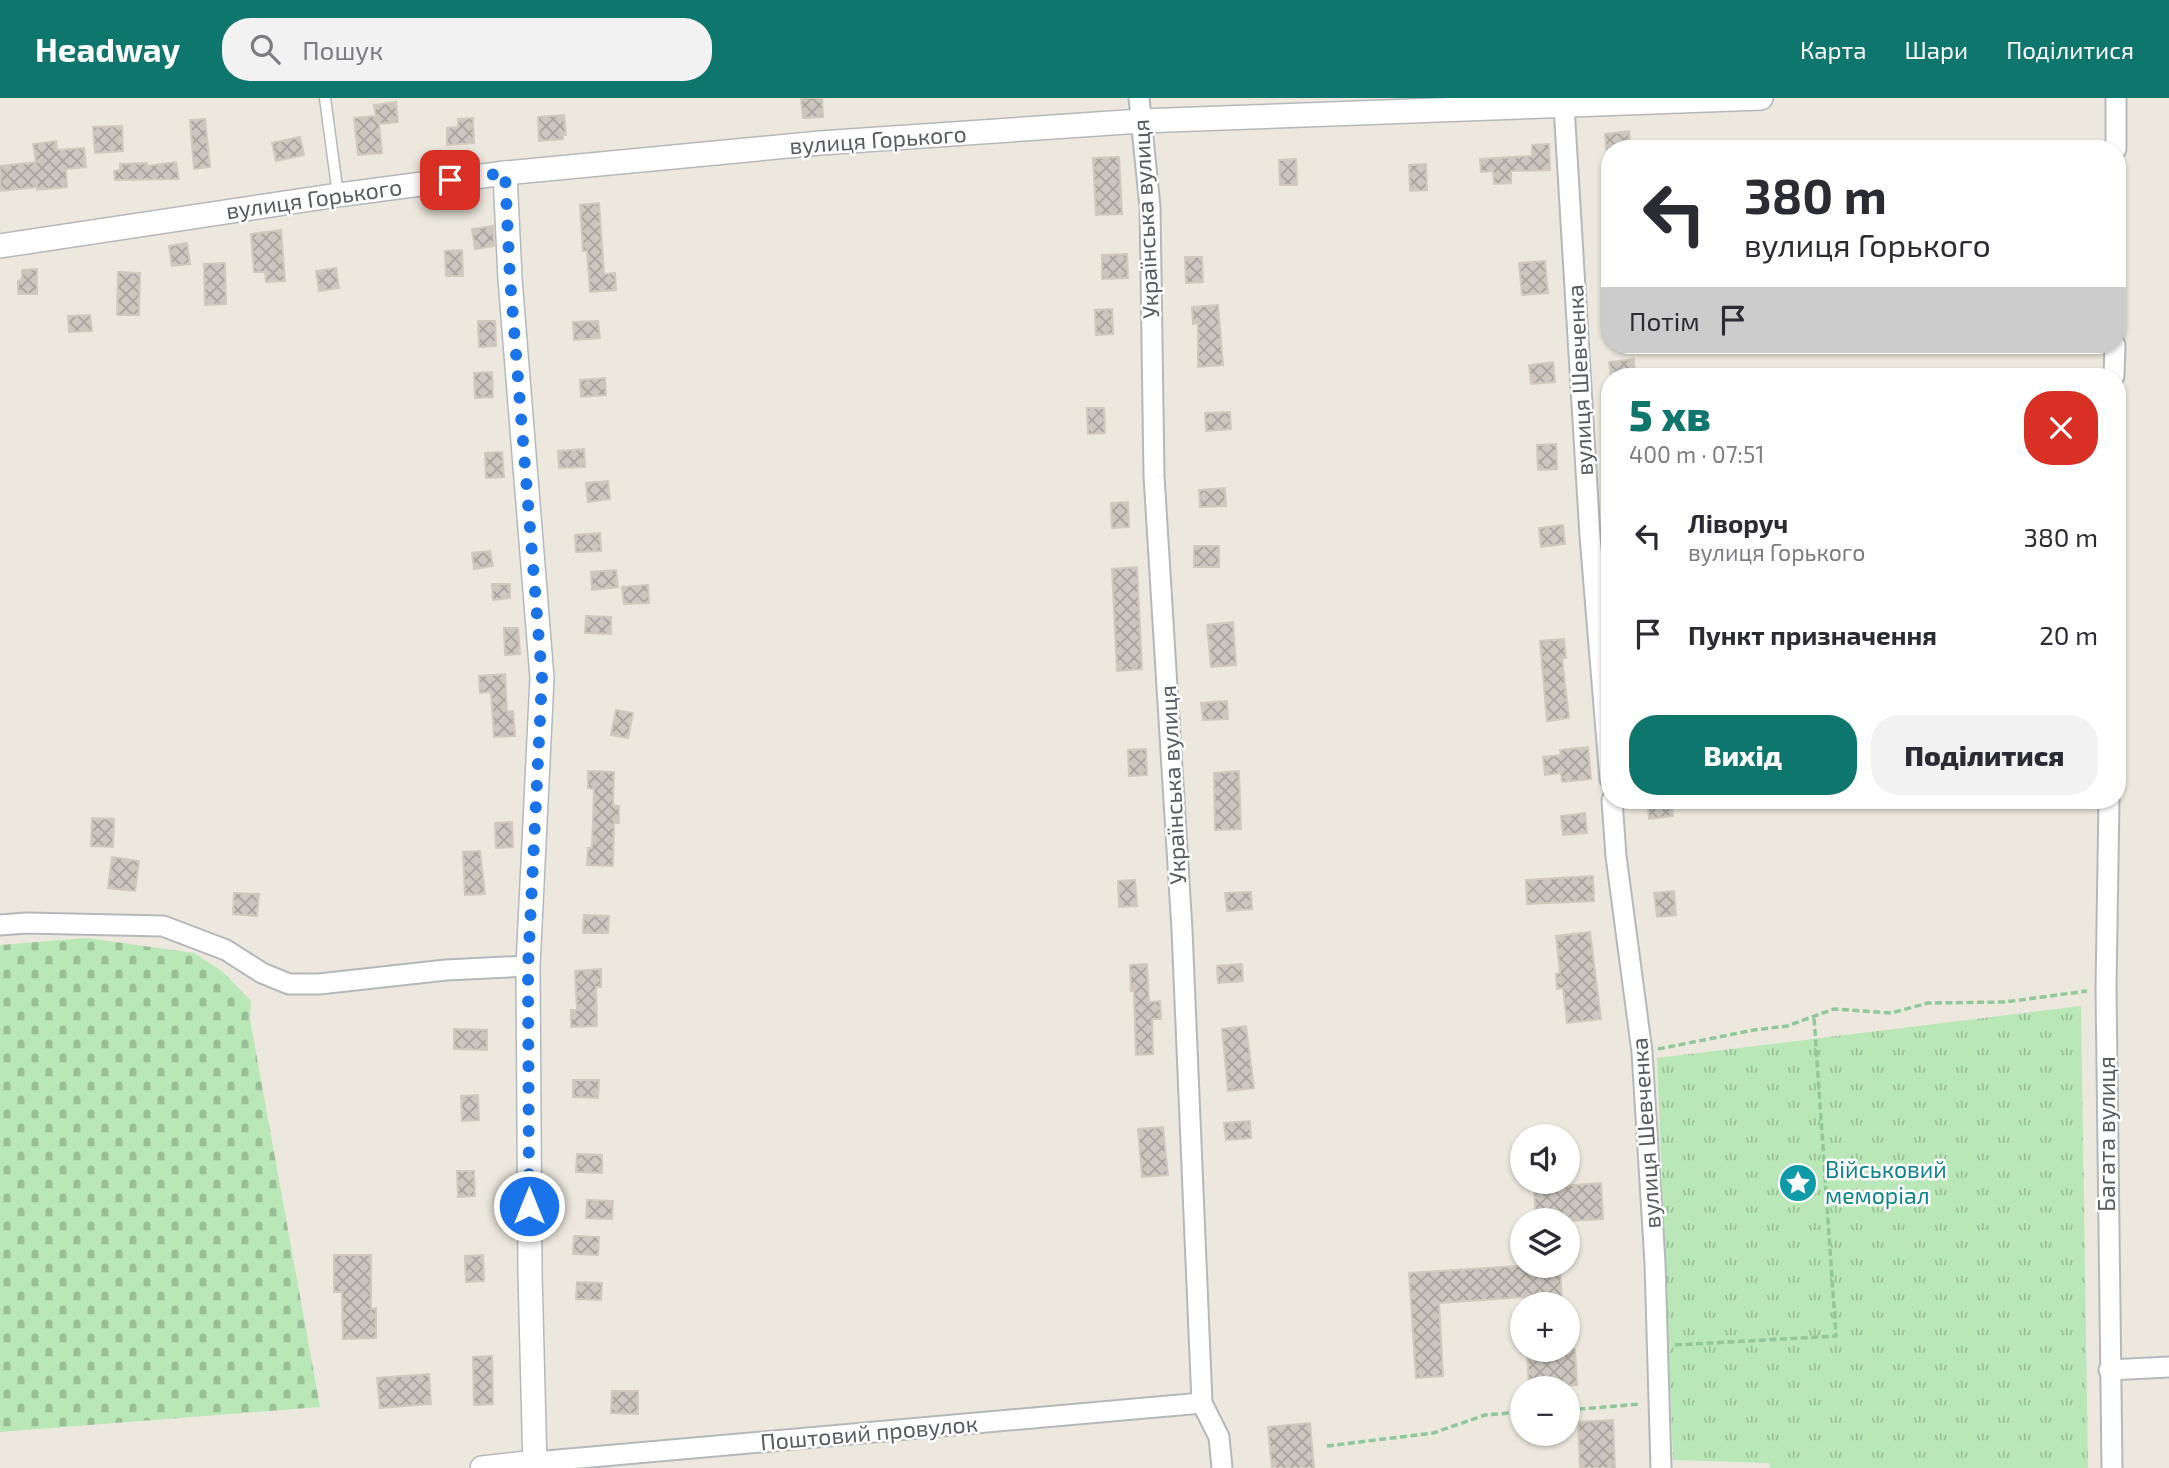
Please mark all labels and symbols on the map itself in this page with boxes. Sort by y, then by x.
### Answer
street label: Українська вулиця [1126,118,1165,320]
street label: вулиця Горького [788,119,967,160]
pin [420,150,480,210]
street label: вулиця Горького [224,172,404,225]
street label: вулиця Шевченка [1560,284,1599,476]
street label: Українська вулиця [1153,684,1192,886]
street label: вулиця Шевченка [1624,1037,1667,1230]
street label: Багата вулиця [2092,1056,2121,1212]
place label: Військовий меморіал [1825,1155,1947,1209]
place icon: Військовий меморіал [1777,1162,1819,1204]
position arrow [492,1169,566,1243]
street label: Поштовий провулок [759,1409,979,1456]

